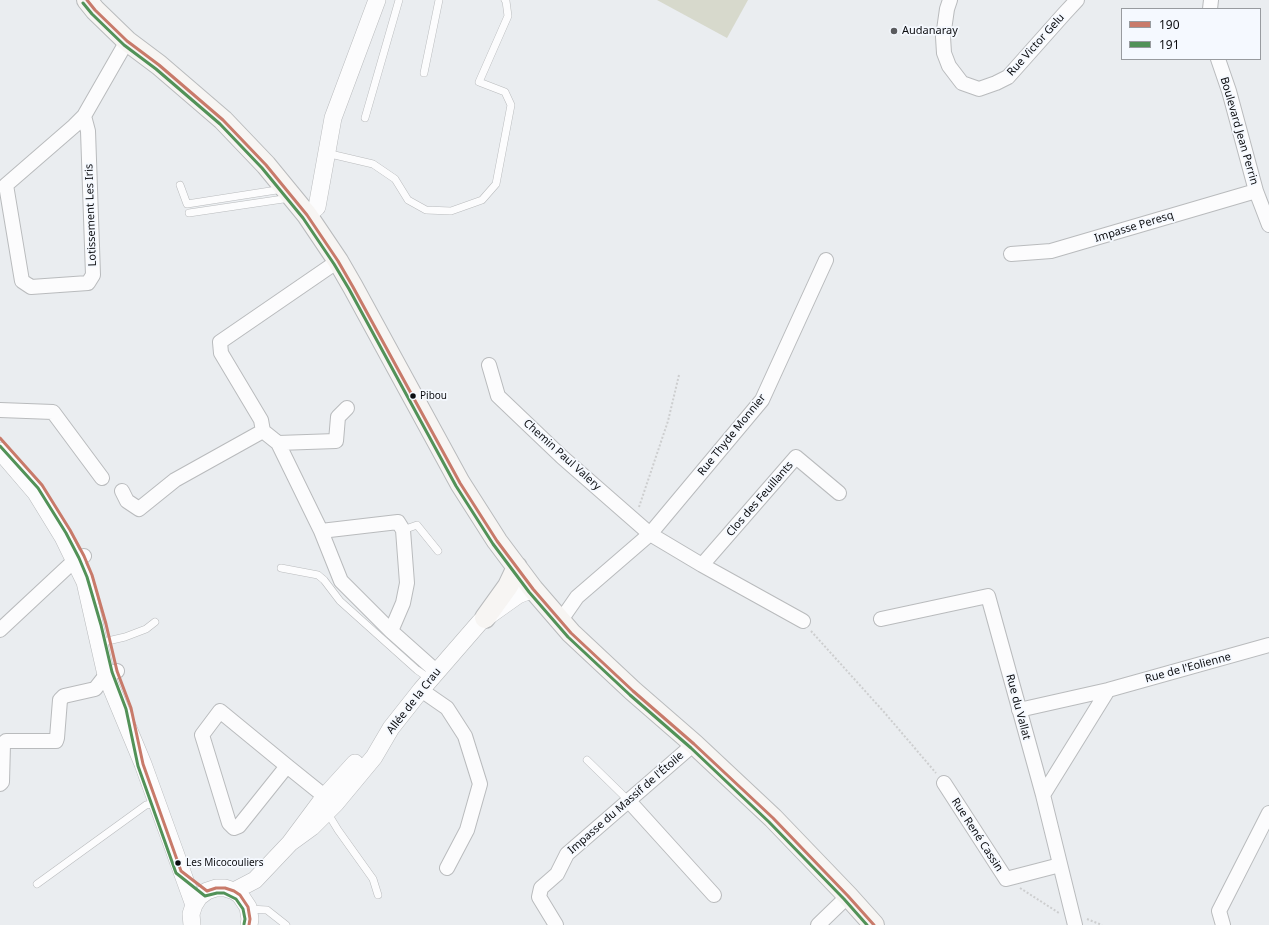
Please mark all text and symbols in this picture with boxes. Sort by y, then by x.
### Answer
legend [1121,8,1261,60]
street label: Rue Victor Gelu [1005,11,1067,79]
text: 190 [1159,16,1180,33]
place label: Audanaray [902,24,958,38]
marker: Audanaray [889,26,899,36]
text: 191 [1159,36,1180,53]
street label: Boulevard Jean Perrin [1217,75,1261,187]
street label: Lotissement Les Iris [83,164,99,266]
street label: Impasse Peresq [1093,209,1175,245]
place label: Pibou [420,390,447,402]
marker: Pibou [408,391,418,401]
street label: Rue Thyde Monnier [695,392,769,478]
street label: Chemin Paul Valery [520,417,604,493]
street label: Clos des Feuillants [724,459,796,539]
street label: Rue de l'Eolienne [1144,650,1232,686]
street label: Allée de la Crau [384,665,444,737]
street label: Rue du Vallat [1003,673,1033,741]
street label: Impasse du Massif de l'Étoile [565,749,687,857]
street label: Rue René Cassin [948,796,1006,874]
place label: Les Micocouliers [186,857,264,869]
marker: Les Micocouliers [173,858,183,868]

